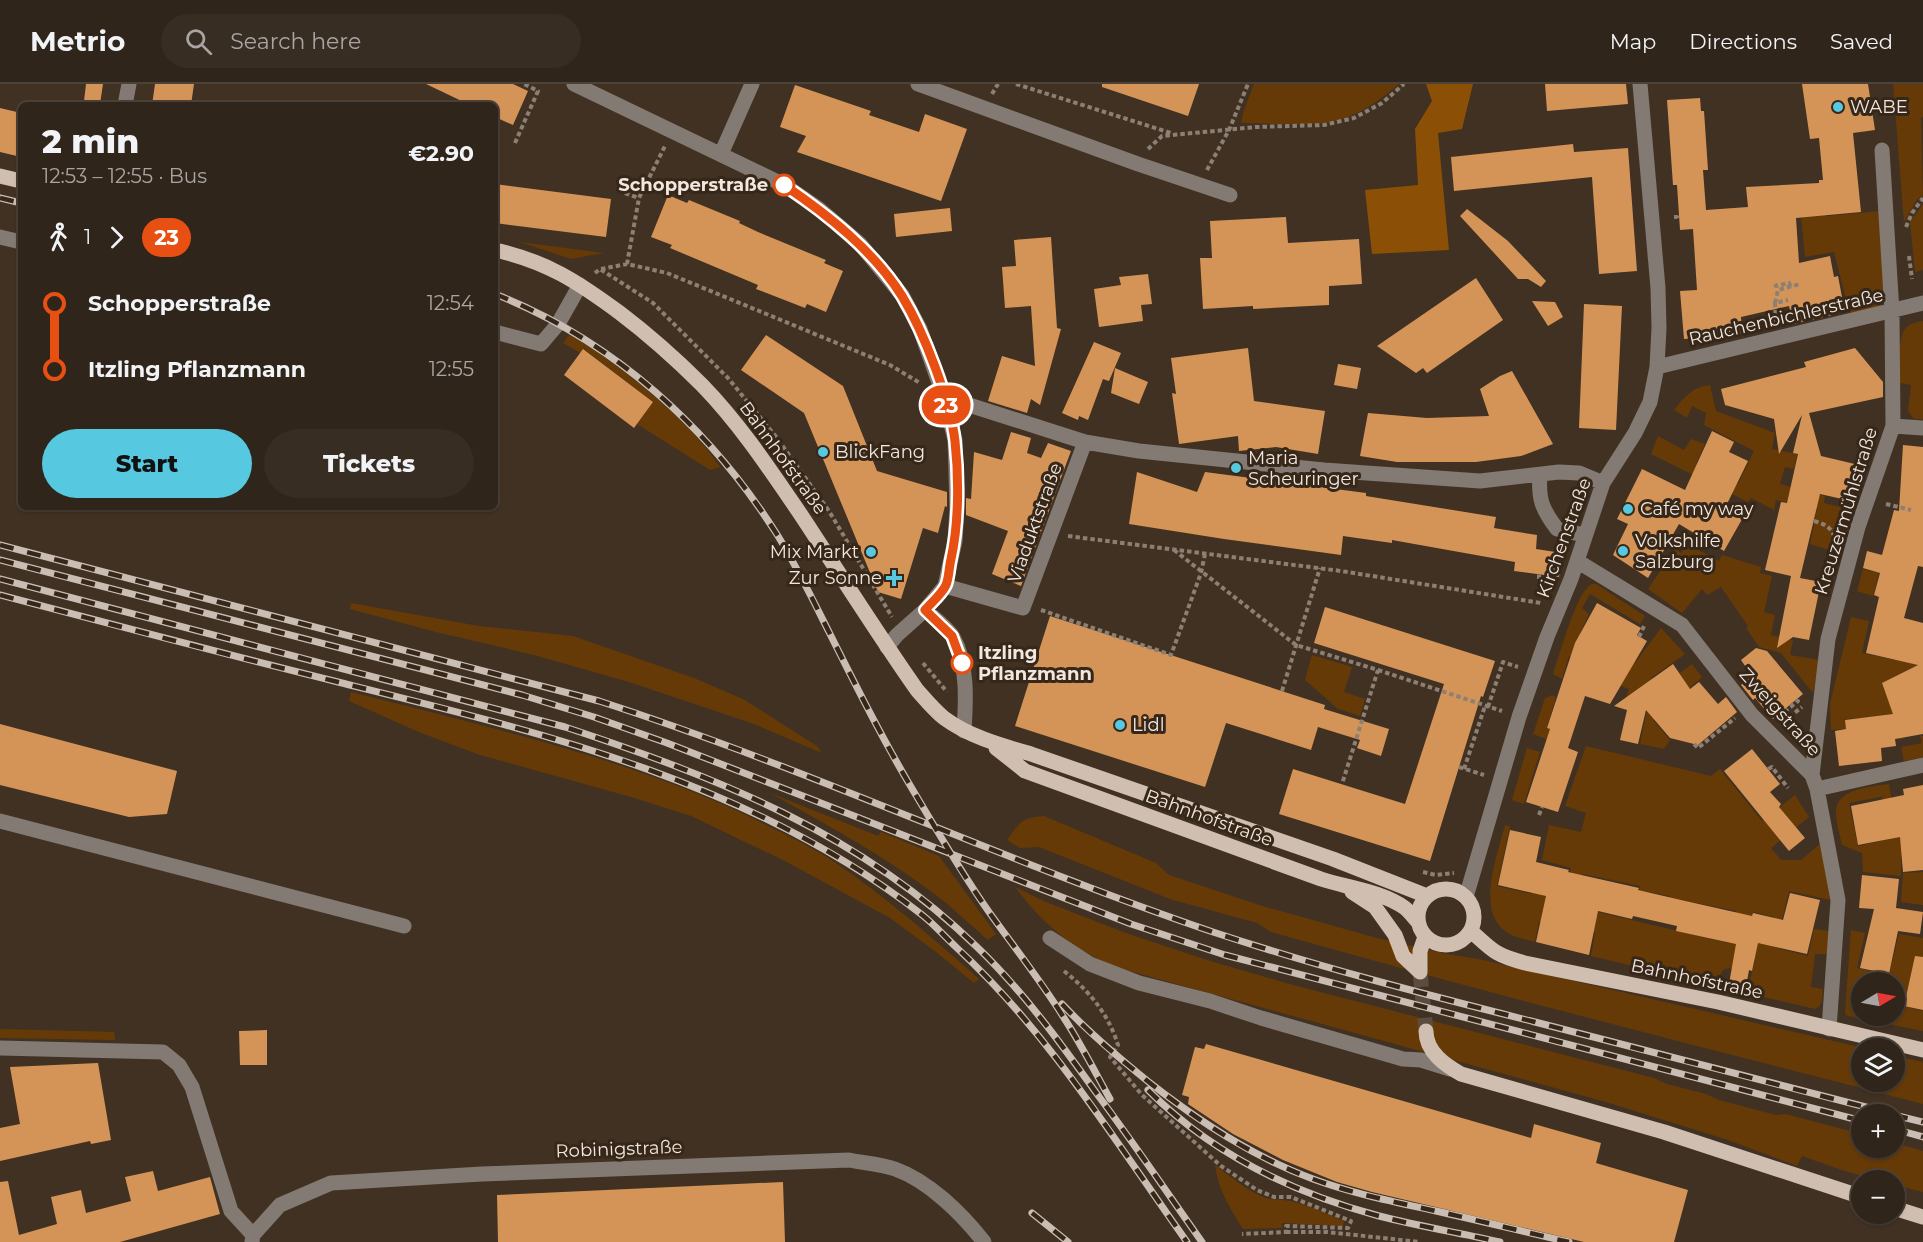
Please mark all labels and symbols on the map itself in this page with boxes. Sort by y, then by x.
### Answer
place label: WABE [1850,96,1908,118]
marker: WABE [1831,100,1845,114]
place label: Schopperstraße [618,174,768,196]
marker: Schopperstraße [773,174,795,196]
street label: Rauchenbichlerstraße [1687,284,1886,350]
line badge: 23 [919,386,973,424]
street label: Bahnhofstraße [735,397,831,519]
street label: Kreuzermühlstraße [1810,425,1882,597]
place label: BlickFang [835,441,925,463]
marker: BlickFang [816,445,830,459]
place label: Maria Scheuringer [1248,447,1359,490]
street label: Viaduktstraße [1003,460,1067,586]
marker: Maria Scheuringer [1229,461,1243,475]
street label: Kirchenstraße [1532,475,1596,601]
place label: Café my way [1640,498,1754,520]
marker: Café my way [1621,502,1635,516]
place label: Volkshilfe Salzburg [1635,530,1721,573]
place label: Mix Markt [770,541,859,563]
marker: Volkshilfe Salzburg [1616,544,1630,558]
marker: Mix Markt [864,545,878,559]
place label: Zur Sonne [789,567,882,589]
marker: Zur Sonne [887,571,901,585]
place label: Itzling Pflanzmann [978,642,1092,685]
marker: Itzling Pflanzmann [951,652,973,674]
street label: Zweigstraße [1735,663,1825,761]
place label: Lidl [1132,714,1165,736]
marker: Lidl [1113,718,1127,732]
street label: Bahnhofstraße [1142,785,1276,851]
street label: Bahnhofstraße [1629,954,1765,1004]
north arrow [1851,972,1905,1026]
street label: Robinigstraße [555,1136,683,1162]

